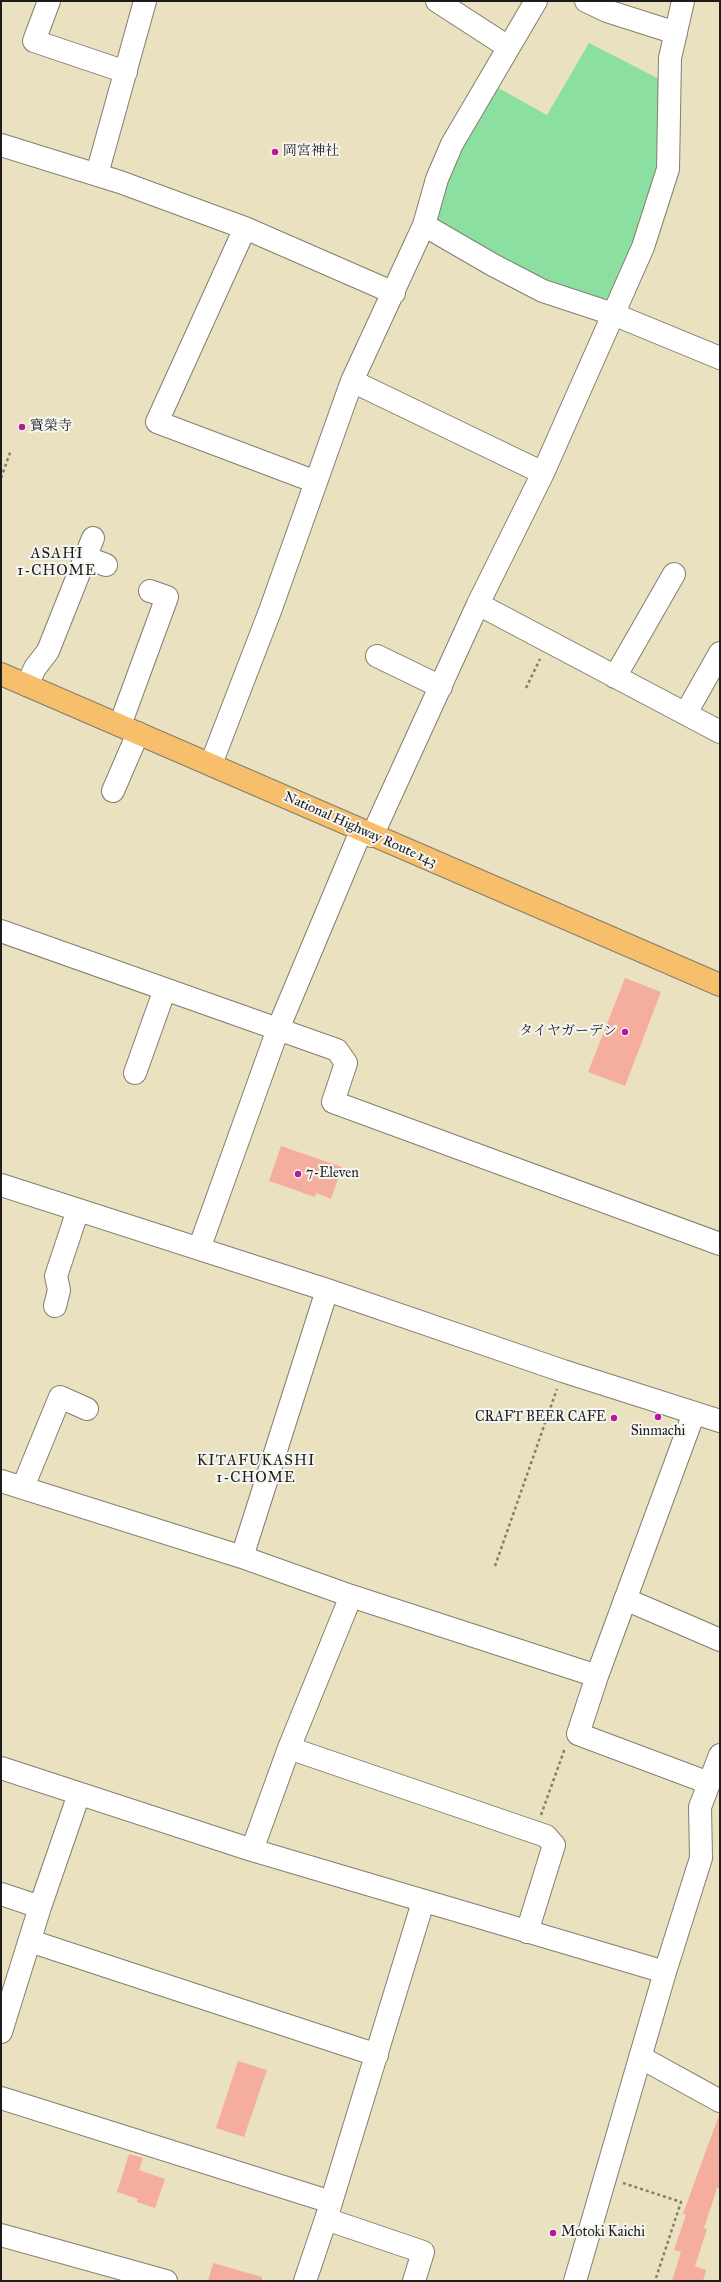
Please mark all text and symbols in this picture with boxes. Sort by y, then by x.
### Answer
place label: 岡宮神社 [283,144,339,160]
marker: 岡宮神社 [270,147,280,157]
place label: 寳榮寺 [30,419,72,435]
marker: 寳榮寺 [17,422,27,432]
district label: ASAHI 1-CHOME [17,545,97,580]
street label: National Highway Route 143 [281,789,439,871]
place label: タイヤガーデン [519,1024,617,1040]
marker: タイヤガーデン [620,1027,630,1037]
place label: 7-Eleven [306,1166,359,1182]
marker: 7-Eleven [293,1169,303,1179]
place label: CRAFT BEER CAFE [475,1410,606,1426]
marker: Sinmachi [653,1412,663,1422]
marker: CRAFT BEER CAFE [609,1413,619,1423]
place label: Sinmachi [631,1424,685,1440]
district label: KITAFUKASHI 1-CHOME [197,1452,315,1487]
place label: Motoki Kaichi [561,2225,645,2241]
marker: Motoki Kaichi [548,2228,558,2238]

